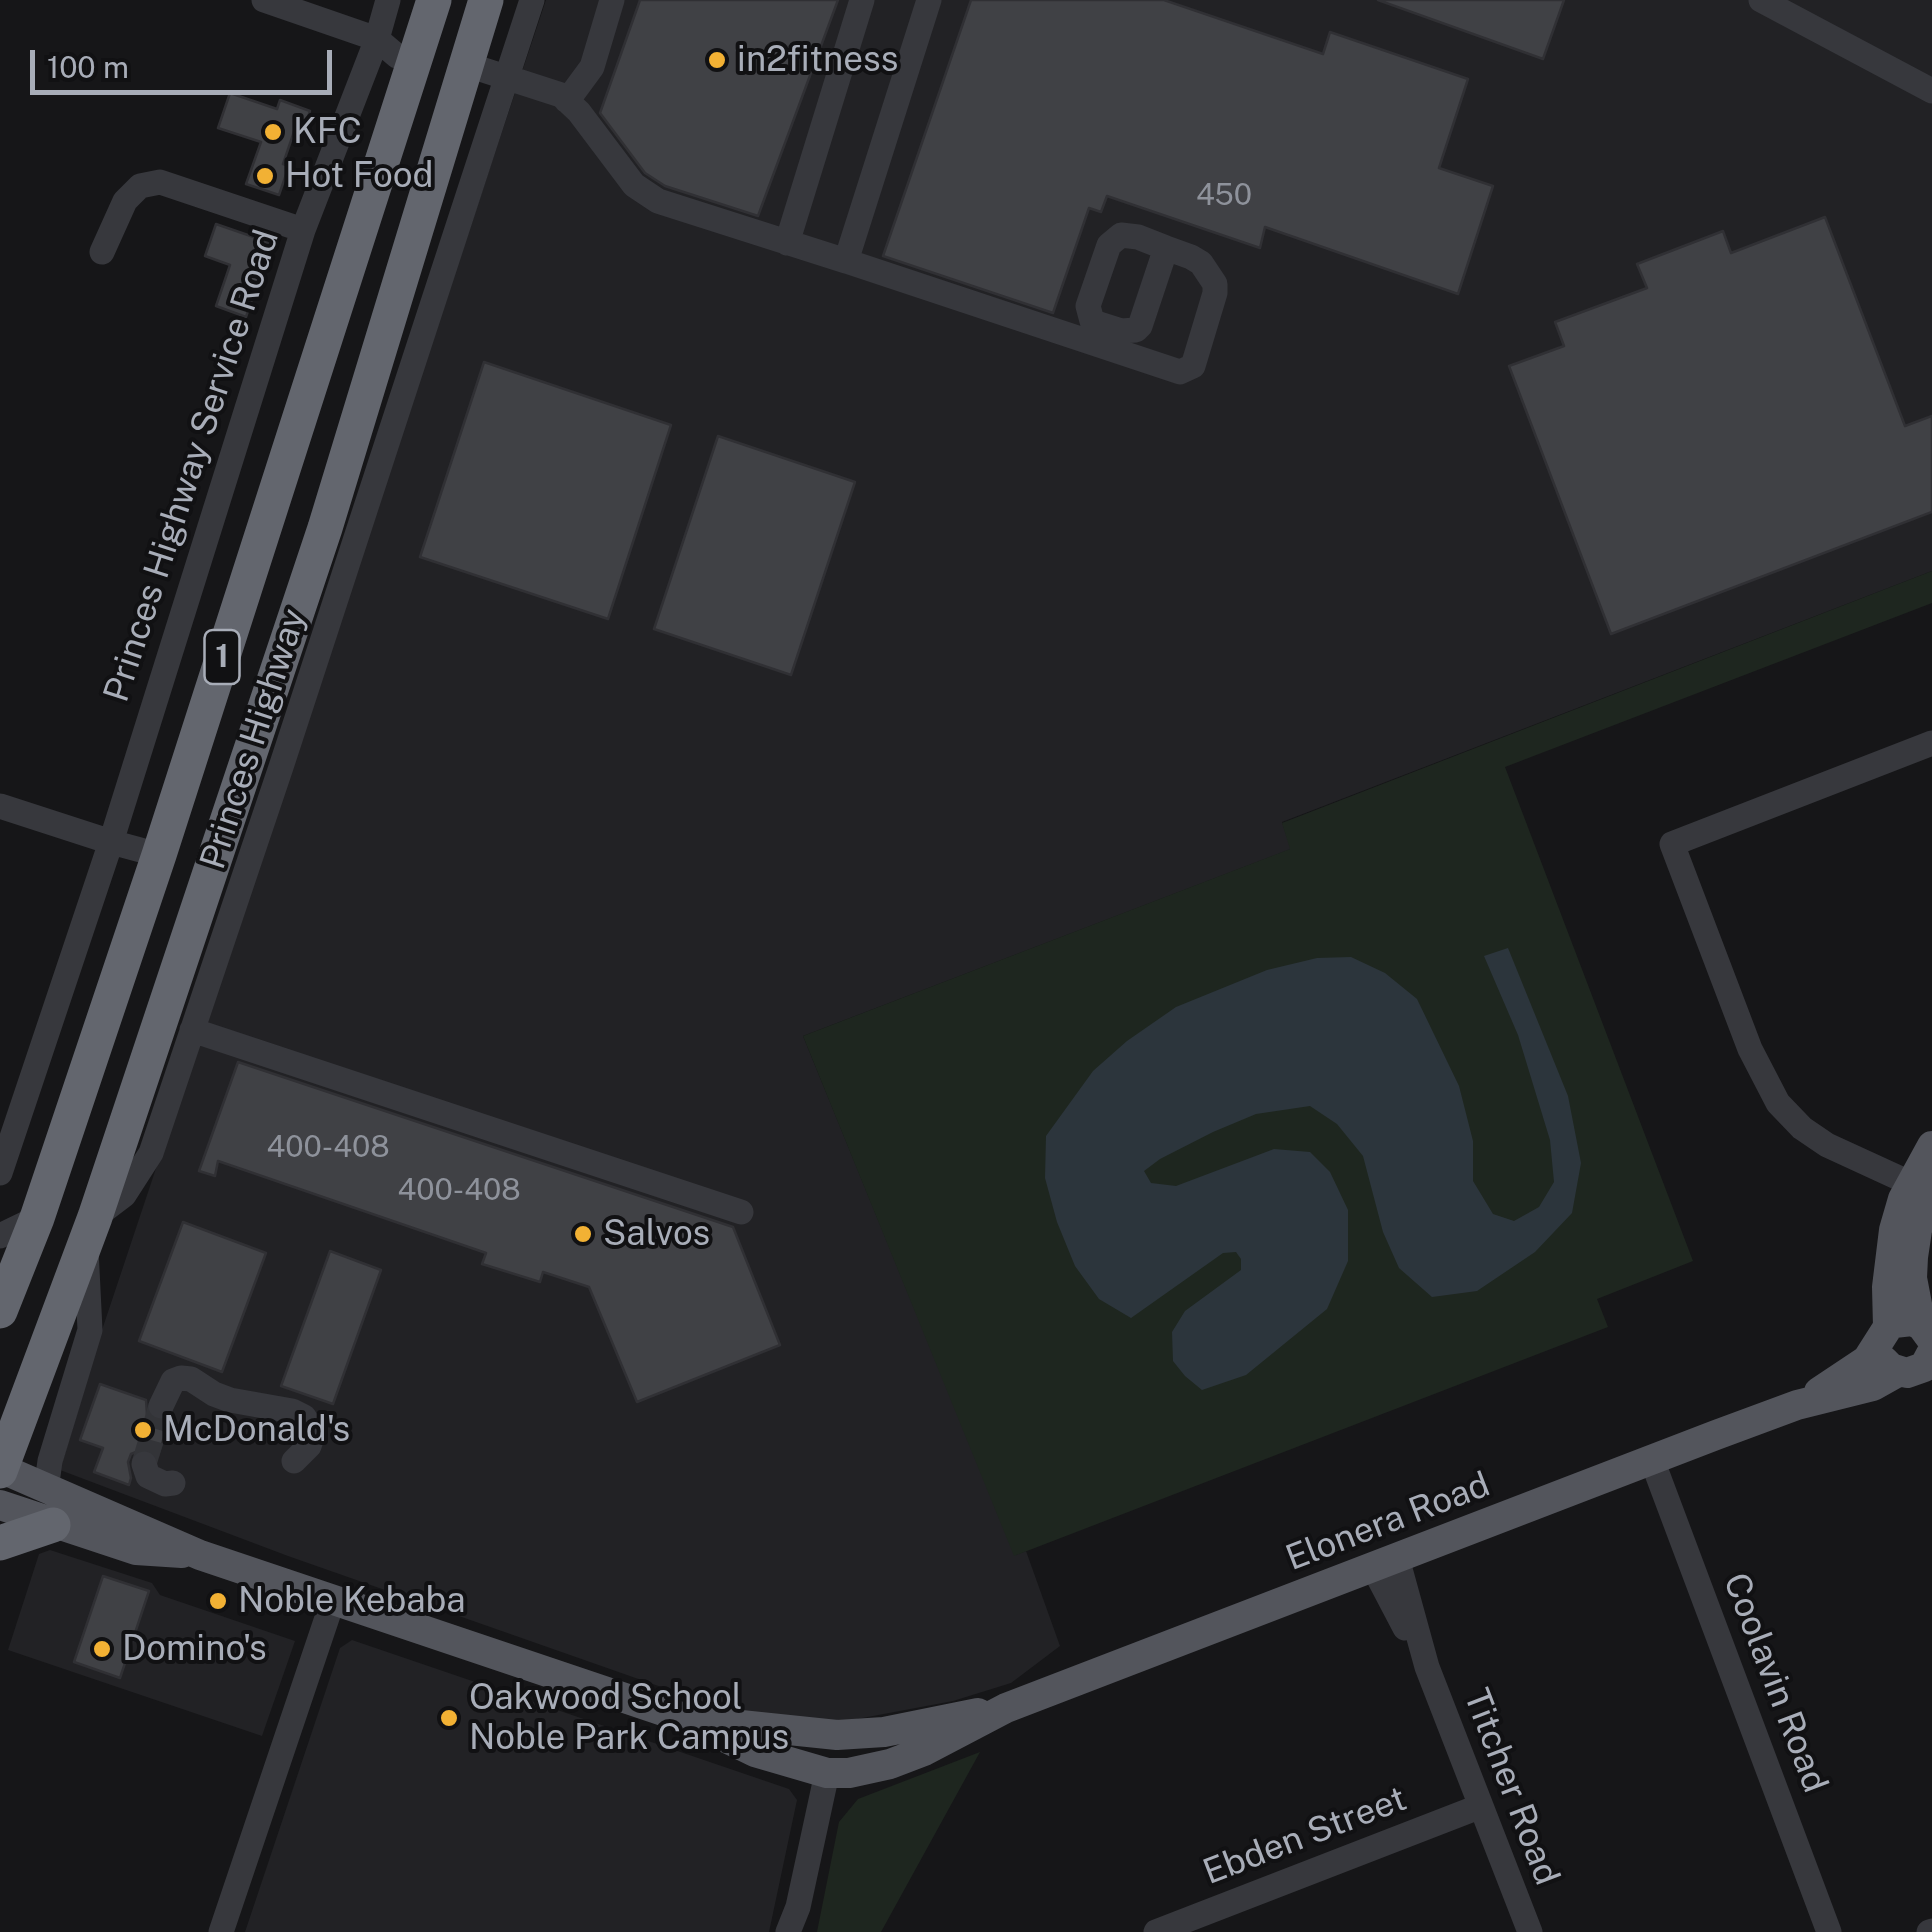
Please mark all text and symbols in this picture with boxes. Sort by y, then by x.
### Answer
scale bar [35,30,338,92]
place label: in2fitness [737,39,898,81]
text: 100 m [47,49,129,85]
marker: in2fitness [706,49,728,71]
place label: KFC [293,111,362,153]
marker: KFC [262,121,284,143]
place label: Hot Food [285,155,433,197]
marker: Hot Food [254,165,276,187]
house number: 450 [1196,178,1252,214]
street label: Princes Highway Service Road [96,225,288,707]
street label: Princes Highway [192,604,316,874]
road number: 1 [204,630,240,684]
house number: 400-408 [266,1130,390,1166]
house number: 400-408 [397,1173,521,1209]
place label: Salvos [603,1213,710,1255]
marker: Salvos [572,1223,594,1245]
place label: McDonald's [163,1409,350,1451]
marker: McDonald's [132,1419,154,1441]
street label: Elonera Road [1280,1464,1496,1580]
street label: Coolavin Road [1714,1568,1836,1798]
place label: Noble Kebaba [238,1580,466,1622]
marker: Noble Kebaba [207,1590,229,1612]
place label: Domino's [122,1628,267,1670]
marker: Domino's [91,1638,113,1660]
place label: Oakwood School Noble Park Campus [469,1677,789,1759]
street label: Titcher Road [1454,1683,1568,1891]
marker: Oakwood School Noble Park Campus [438,1707,460,1729]
street label: Ebden Street [1198,1778,1412,1894]

